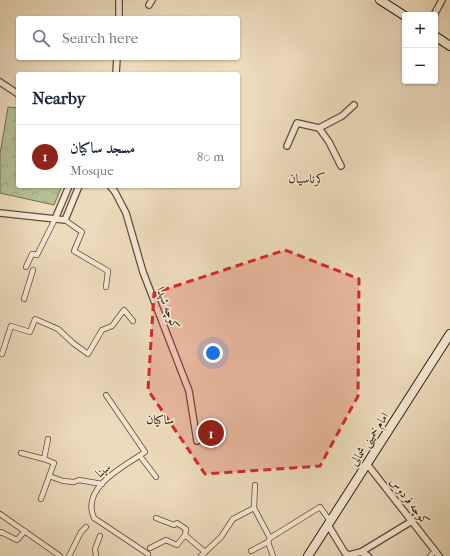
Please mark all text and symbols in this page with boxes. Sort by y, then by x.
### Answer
map controls [402,12,438,84]
button: + [402,12,438,48]
search box [16,16,240,60]
icon: search [30,27,52,49]
text: Search here [62,29,138,47]
button: − [402,48,438,84]
text: Nearby [32,88,86,108]
text: مسجد ساکیان [70,139,135,157]
text: 1 [43,149,47,164]
text: 80 m [197,149,224,164]
text: Mosque [70,163,114,178]
district label: کرناسیان [288,171,326,187]
street label: کوچه شهدا [152,285,183,332]
your location [203,343,223,363]
street label: امام خمینی شمالی [347,409,395,470]
district label: ساکیان [146,412,174,427]
pin: 1 [198,418,224,448]
street label: سینا [93,460,114,480]
street label: کوچه فردوس [386,475,433,529]

